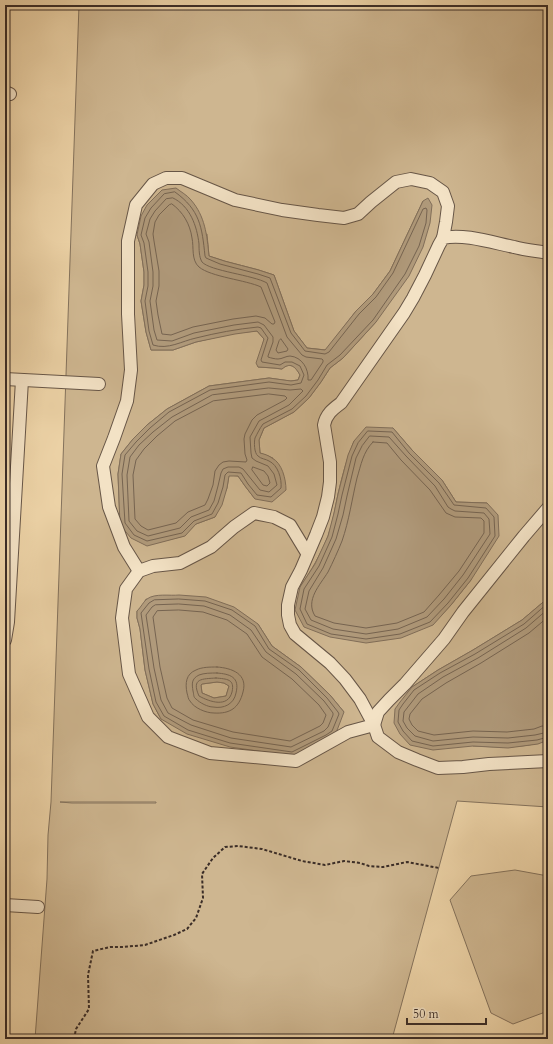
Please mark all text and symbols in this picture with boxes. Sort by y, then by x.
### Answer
scale bar [407,1000,486,1026]
text: 50 m [413,1006,440,1022]

